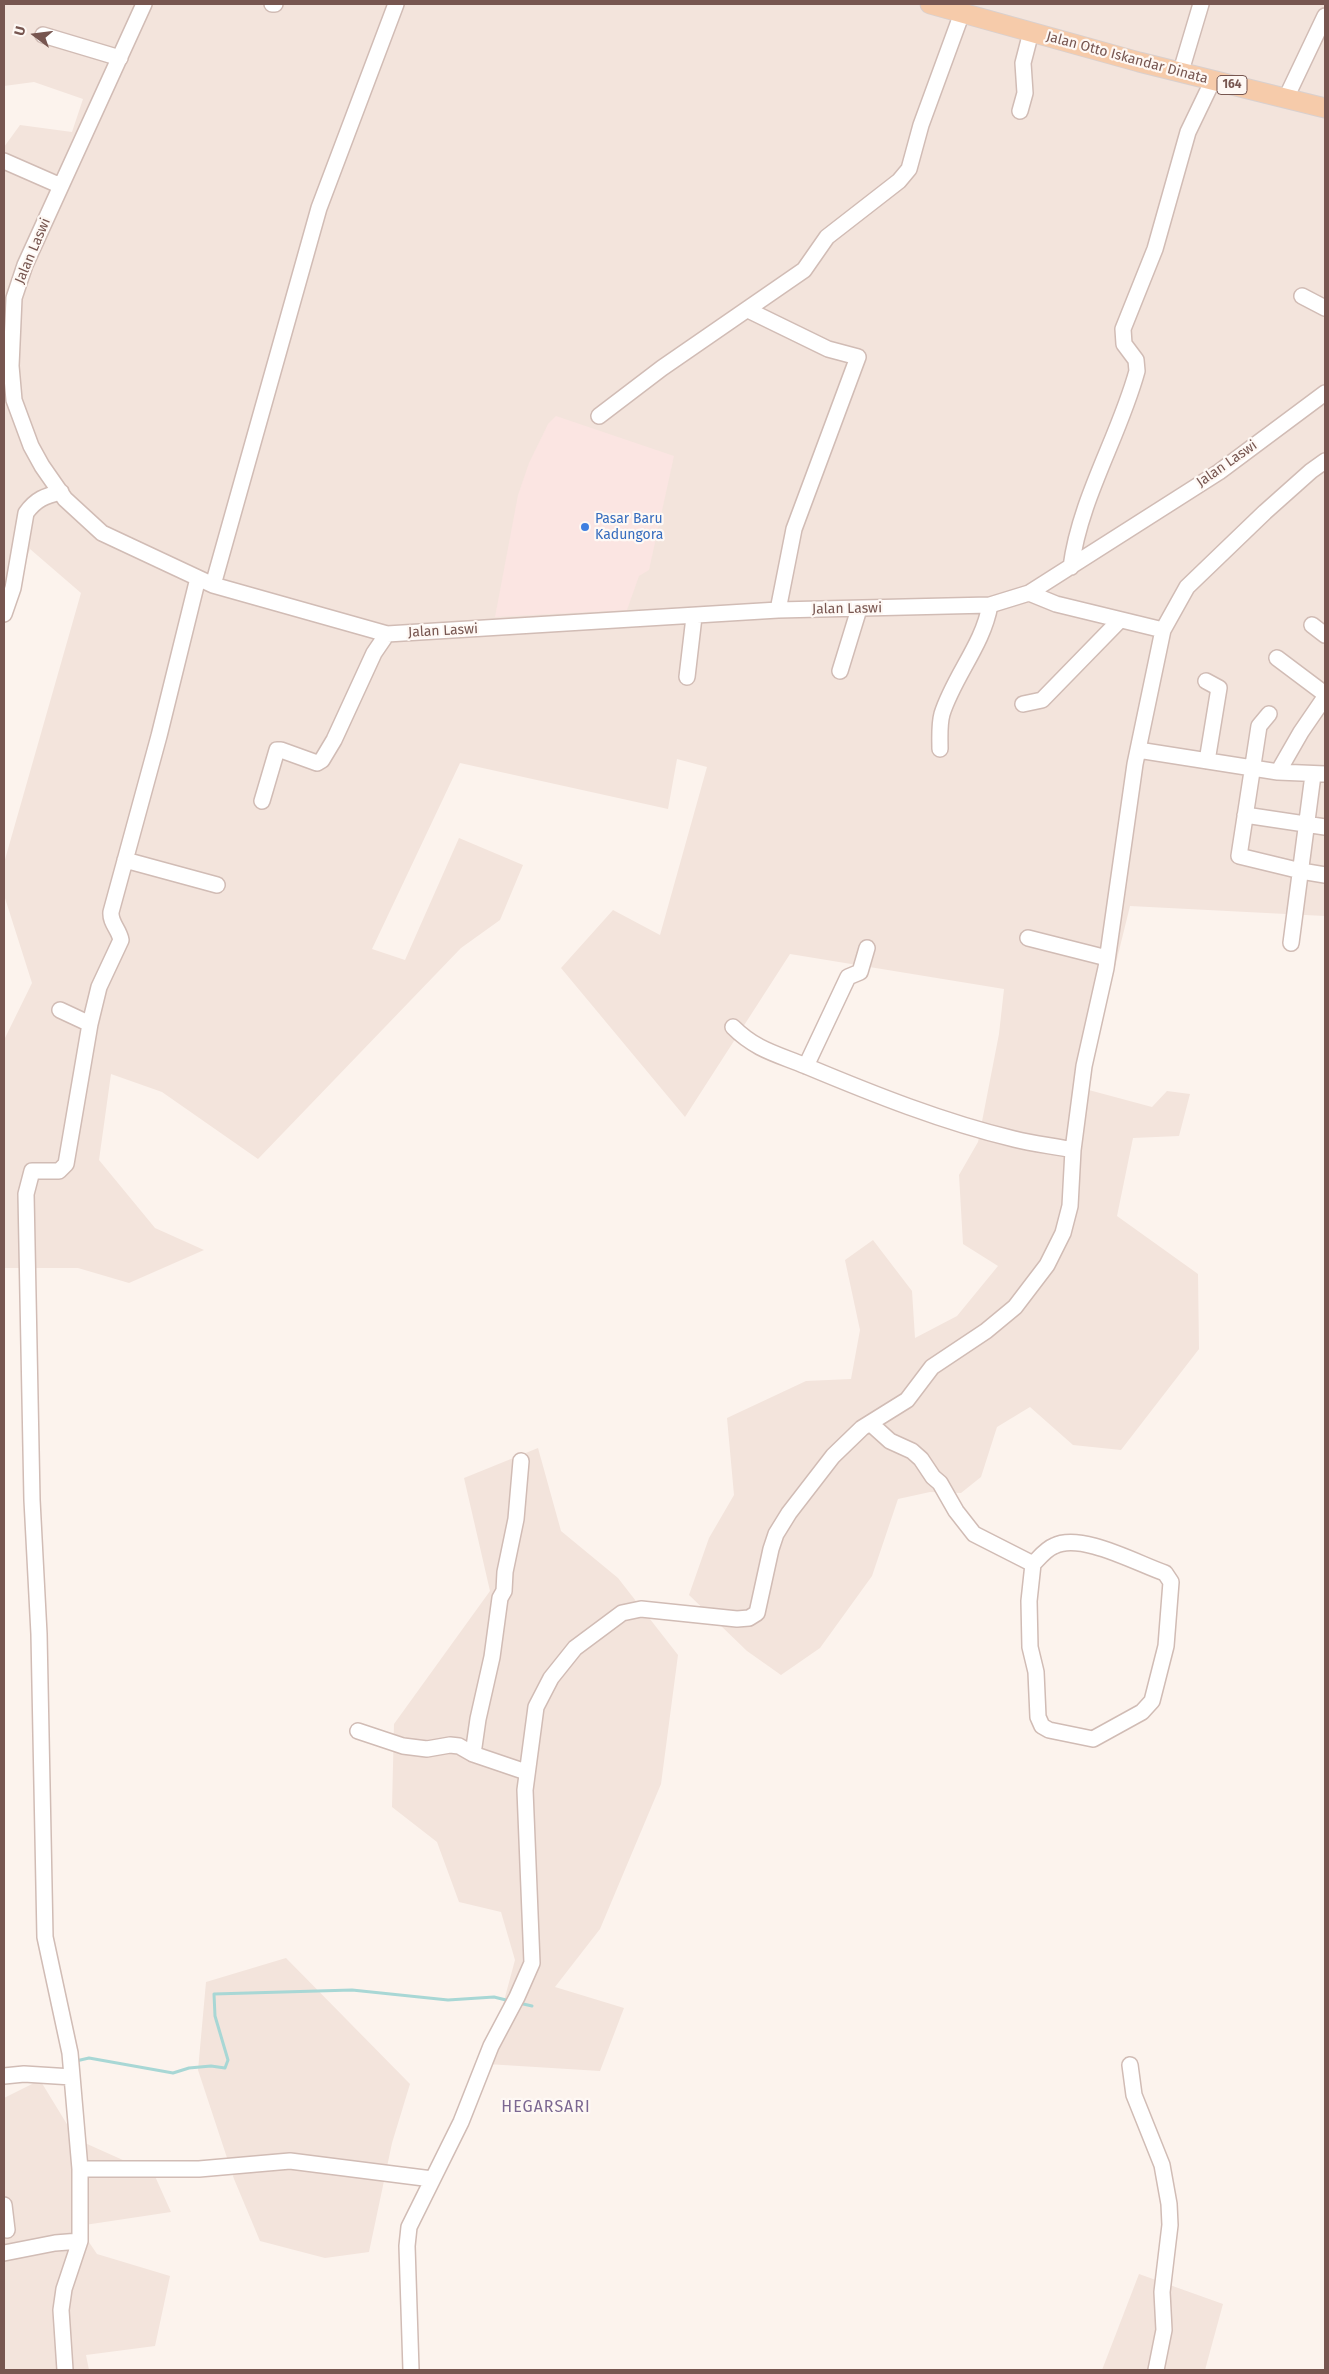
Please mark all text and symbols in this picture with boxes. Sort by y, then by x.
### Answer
north arrow [10,10,60,60]
text: U [11,24,29,38]
street label: Jalan Otto Iskandar Dinata [1044,28,1210,88]
road number: 164 [1217,76,1247,94]
street label: Jalan Laswi [12,215,54,287]
street label: Jalan Laswi [1193,437,1261,491]
place label: Pasar Baru Kadungora [595,511,663,544]
marker: Pasar Baru Kadungora [579,521,591,533]
street label: Jalan Laswi [812,600,882,618]
street label: Jalan Laswi [408,621,478,641]
district label: HEGARSARI [500,2098,592,2118]

